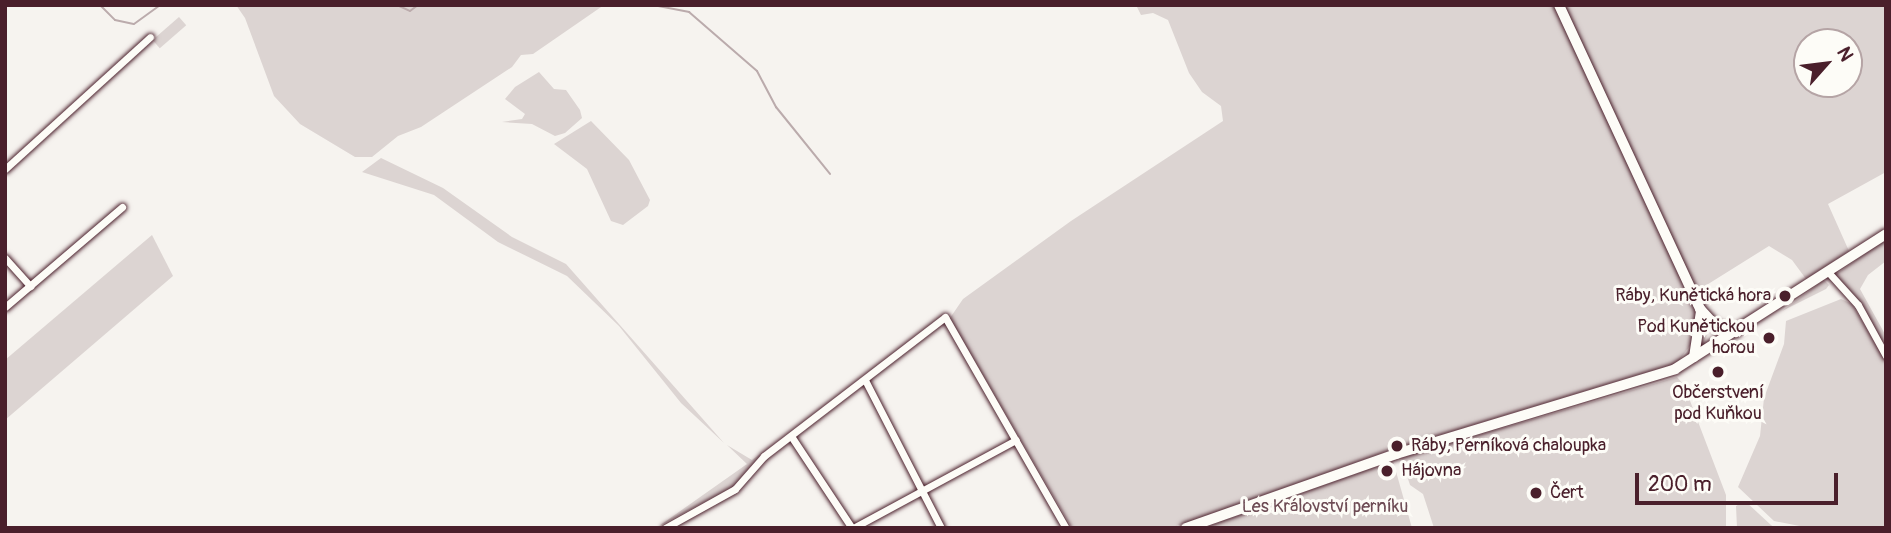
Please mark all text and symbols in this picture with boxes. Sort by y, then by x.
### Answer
north arrow [1793,28,1863,98]
text: N [1831,43,1858,65]
place label: Ráby, Kunětická hora [1615,285,1771,307]
marker: Ráby, Kunětická hora [1777,288,1793,304]
place label: Pod Kunětickou horou [1637,317,1755,360]
marker: Pod Kunětickou horou [1761,330,1777,346]
marker: Občerstvení pod Kuňkou [1710,364,1726,380]
place label: Občerstvení pod Kuňkou [1672,383,1764,426]
place label: Ráby, Perníková chaloupka [1411,435,1606,457]
marker: Ráby, Perníková chaloupka [1389,438,1405,454]
place label: Hájovna [1401,460,1461,482]
scale bar [1639,460,1842,504]
marker: Hájovna [1379,463,1395,479]
text: 200 m [1648,471,1712,498]
place label: Čert [1550,482,1584,504]
marker: Čert [1528,485,1544,501]
park label: Les Království perníku [1242,496,1408,518]

